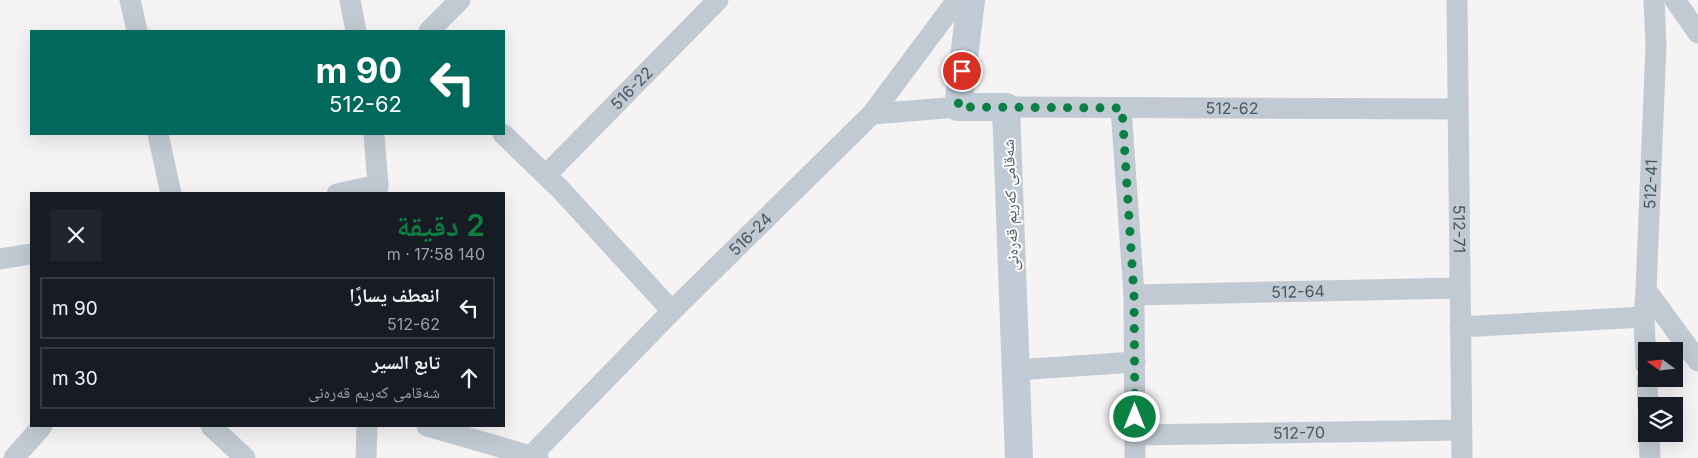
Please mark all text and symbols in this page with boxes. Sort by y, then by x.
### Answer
text: 90 m [315,49,402,91]
icon: left [420,50,485,115]
pin [941,50,983,92]
icon: arrive [948,57,976,85]
street label: 516-22 [606,62,657,114]
text: 512-62 [329,91,402,117]
street label: 512-62 [1205,98,1259,118]
street label: شەقامی کەریم قەرەنی [998,139,1023,271]
street label: 512-41 [1639,159,1661,210]
street label: 512-71 [1449,205,1470,253]
text: 2 دقيقة [396,207,485,243]
street label: 516-24 [724,208,776,260]
button: close [50,209,102,261]
text: 140 m · 17:58 [387,244,485,264]
street label: 512-64 [1271,281,1325,302]
text: انعطف يسارًا [349,284,440,307]
icon: left [455,294,483,322]
text: 90 m [52,297,98,320]
text: 512-62 [387,314,440,334]
north arrow [1638,342,1682,388]
map controls [1638,342,1683,442]
text: تابع السير [372,351,440,374]
icon: ahead [455,364,483,392]
text: 30 m [52,367,98,390]
text: شەقامی کەریم قەرەنی [308,382,440,402]
position arrow [1108,390,1160,442]
button: layers [1638,397,1683,442]
street label: 512-70 [1273,422,1325,443]

